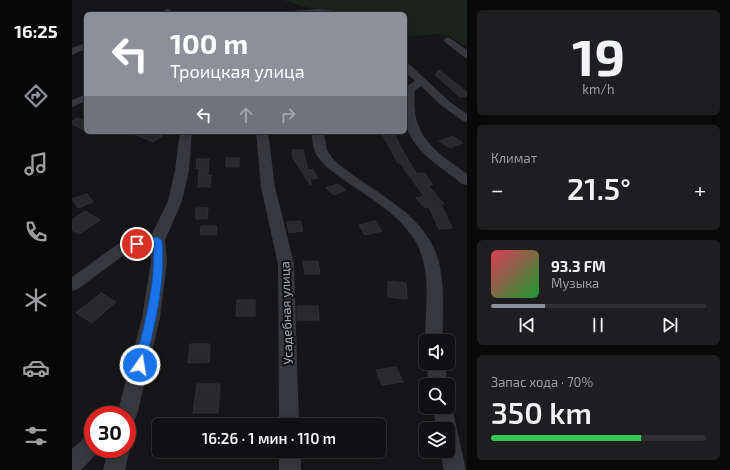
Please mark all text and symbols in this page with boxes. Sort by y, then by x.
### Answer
text: 16:25 [14,20,58,42]
text: 19 [572,24,625,86]
text: 100 m [170,26,248,60]
icon: left [104,28,156,80]
text: Троицкая улица [170,60,305,82]
text: km/h [582,81,615,97]
icon: directions [22,82,50,110]
icon: left [193,104,215,126]
icon: ahead [235,104,257,126]
icon: right [277,104,299,126]
icon: music [22,150,50,178]
text: Климат [491,150,537,166]
text: 21.5° [567,170,631,206]
text: − [491,176,504,202]
text: + [694,176,706,202]
icon: phone [22,218,50,246]
pin [120,227,154,261]
icon: arrive [126,233,148,255]
text: 93.3 FM [551,257,606,275]
street label: Усадебная улица [276,261,296,365]
text: Музыка [551,275,599,291]
icon: climate [22,286,50,314]
icon: previous [516,314,538,336]
icon: pause [587,314,609,336]
icon: next [659,314,681,336]
map controls [419,334,455,458]
button: sound [419,334,455,370]
position arrow [119,344,161,386]
icon: car [22,354,50,382]
text: Запас хода · 70% [491,374,593,390]
button: search [419,378,455,414]
text: 350 km [491,394,592,430]
speed limit sign: 30 [84,406,136,458]
icon: filters [22,422,50,450]
button: layers [419,422,455,458]
text: 16:26 · 1 мин · 110 m [202,429,336,447]

